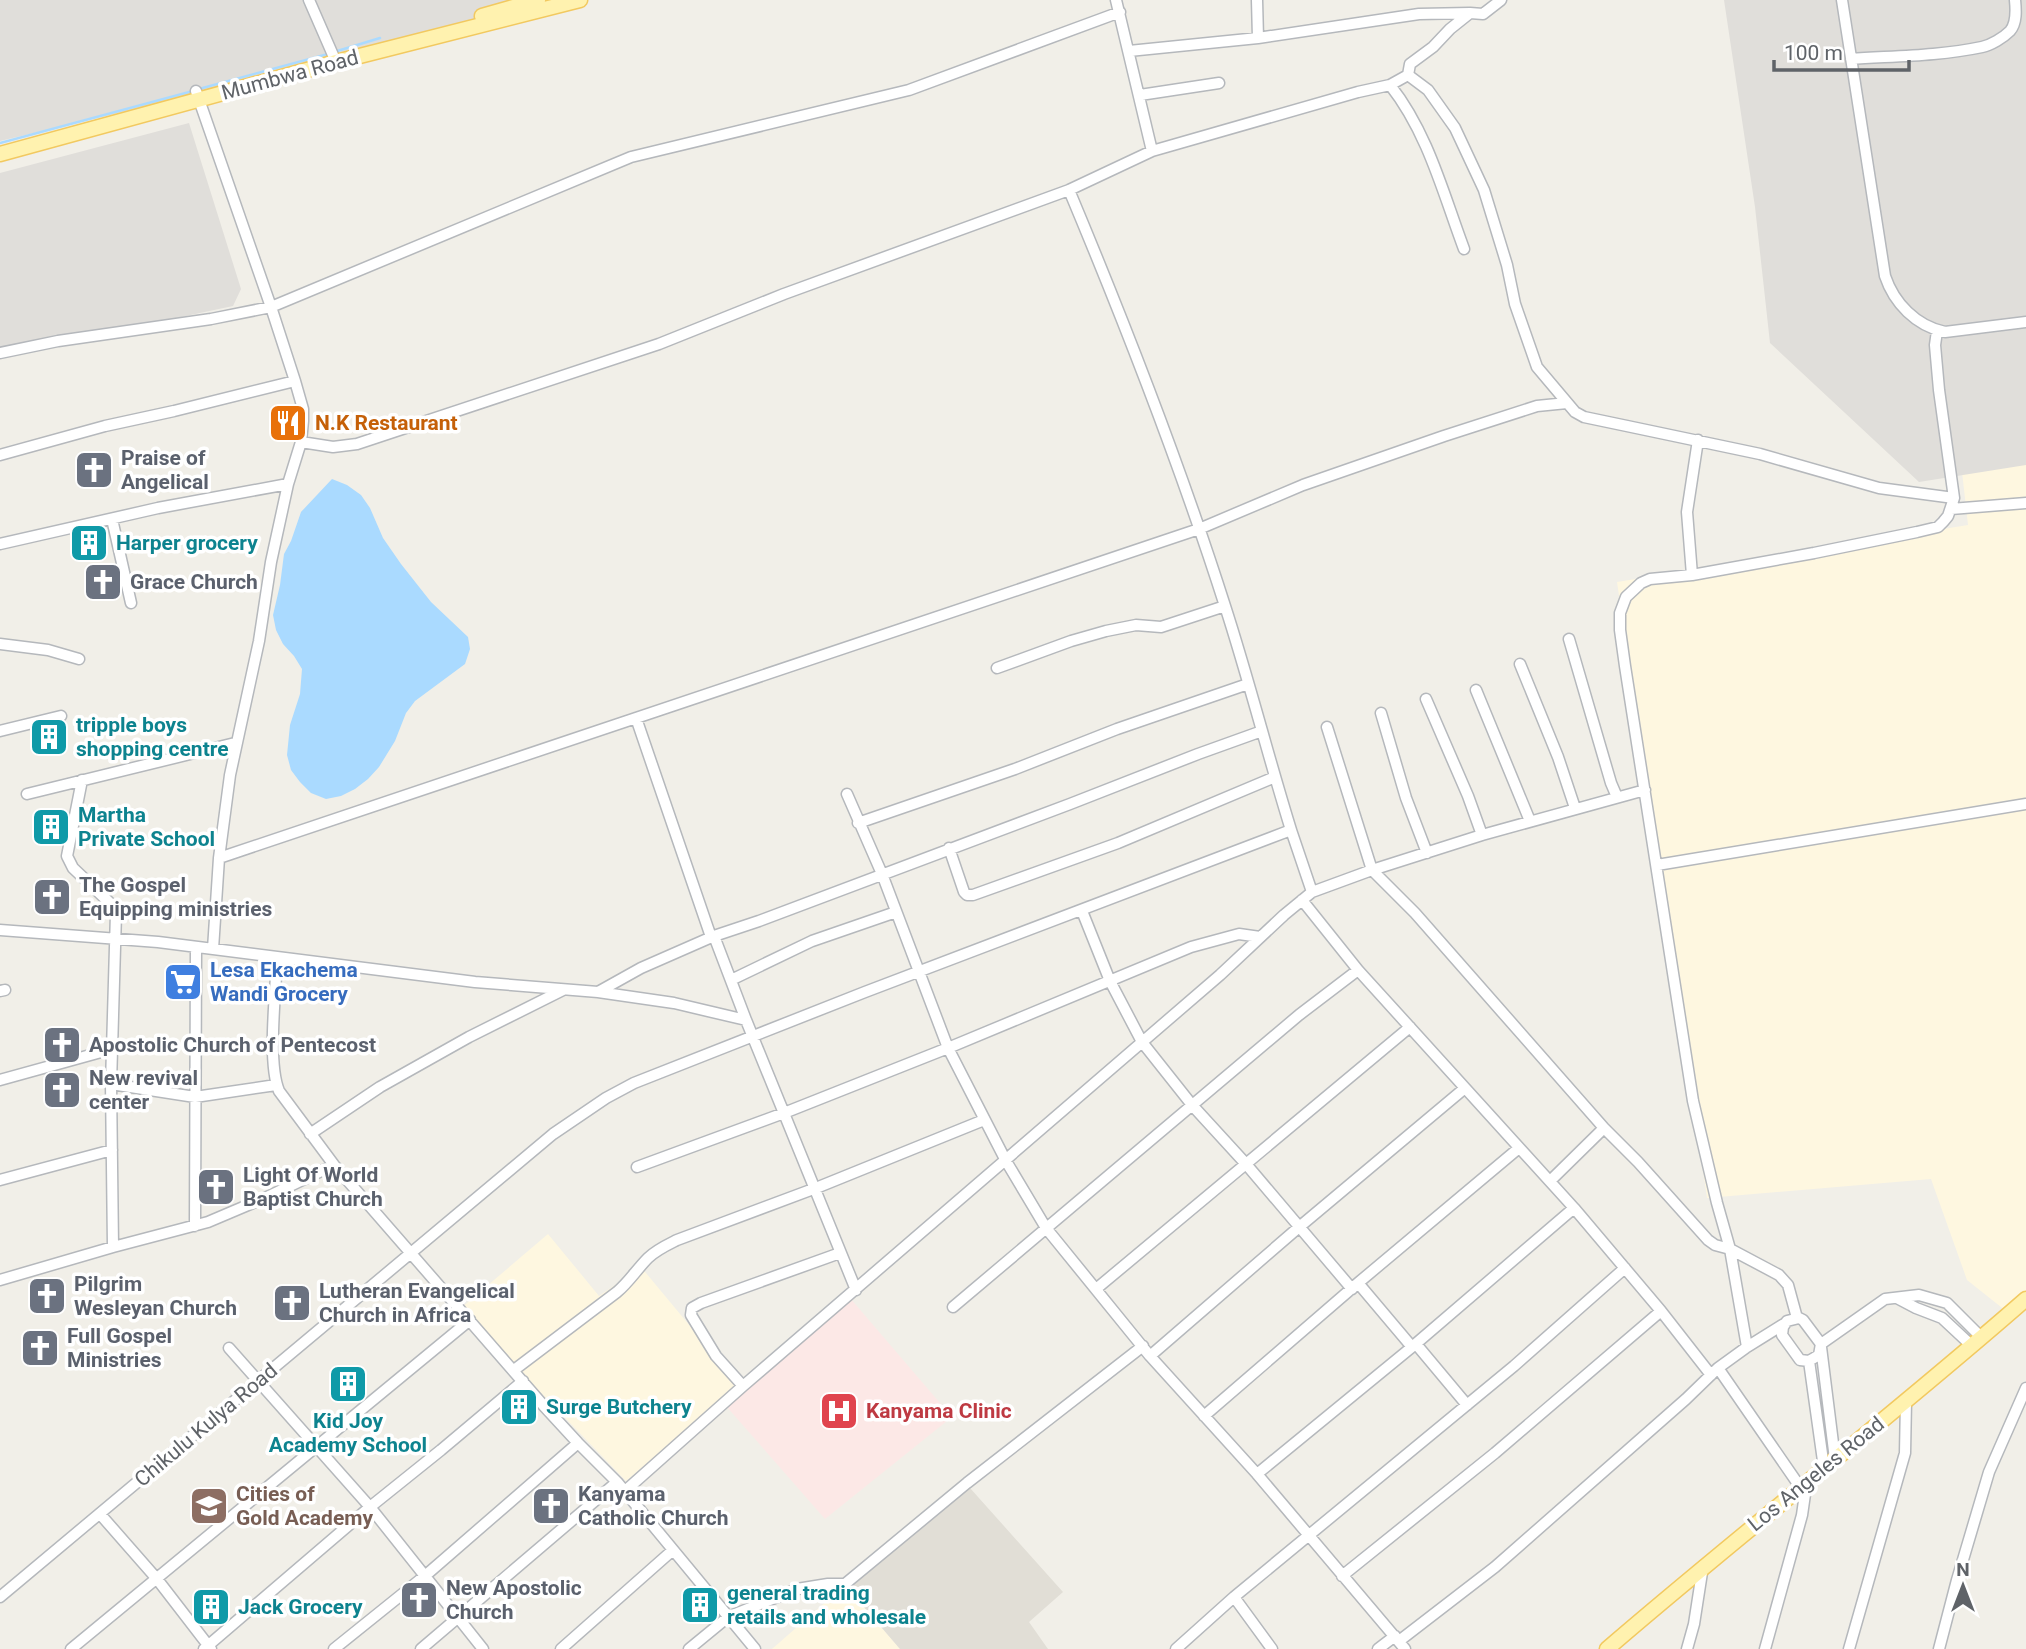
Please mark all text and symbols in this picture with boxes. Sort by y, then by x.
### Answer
scale bar [1774,28,1909,72]
text: 100 m [1784,41,1843,65]
street label: Mumbwa Road [219,45,361,105]
restaurant icon: N.K Restaurant [267,402,309,444]
place label: N.K Restaurant [315,411,458,435]
place label: Praise of Angelical [121,446,209,494]
church icon: Praise of Angelical [73,449,115,491]
building icon: Harper grocery [68,522,110,564]
place label: Harper grocery [116,531,258,555]
church icon: Grace Church [82,561,124,603]
place label: Grace Church [130,570,258,594]
place label: tripple boys shopping centre [76,713,229,761]
building icon: tripple boys shopping centre [28,716,70,758]
place label: Martha Private School [78,803,215,851]
building icon: Martha Private School [30,806,72,848]
place label: The Gospel Equipping ministries [79,873,273,921]
church icon: The Gospel Equipping ministries [31,876,73,918]
place label: Lesa Ekachema Wandi Grocery [210,958,358,1006]
supermarket icon: Lesa Ekachema Wandi Grocery [162,961,204,1003]
church icon: Apostolic Church of Pentecost [41,1024,83,1066]
place label: Apostolic Church of Pentecost [89,1033,376,1057]
place label: New revival center [89,1066,198,1114]
church icon: New revival center [41,1069,83,1111]
place label: Light Of World Baptist Church [243,1163,383,1211]
church icon: Light Of World Baptist Church [195,1166,237,1208]
place label: Pilgrim Wesleyan Church [74,1272,237,1320]
church icon: Pilgrim Wesleyan Church [26,1275,68,1317]
place label: Lutheran Evangelical Church in Africa [319,1279,515,1327]
church icon: Lutheran Evangelical Church in Africa [271,1282,313,1324]
place label: Full Gospel Ministries [67,1324,172,1372]
church icon: Full Gospel Ministries [19,1327,61,1369]
street label: Chikulu Kulya Road [130,1358,282,1492]
building icon: Kid Joy Academy School [327,1363,369,1405]
building icon: Surge Butchery [498,1386,540,1428]
hospital icon: Kanyama Clinic [818,1390,860,1432]
place label: Surge Butchery [546,1395,692,1419]
place label: Kanyama Clinic [866,1399,1012,1423]
place label: Kid Joy Academy School [269,1409,427,1457]
street label: Los Angeles Road [1743,1412,1889,1536]
place label: Cities of Gold Academy [236,1482,373,1530]
place label: Kanyama Catholic Church [578,1482,728,1530]
school or university icon: Cities of Gold Academy [188,1485,230,1527]
church icon: Kanyama Catholic Church [530,1485,572,1527]
north arrow [1928,1551,1998,1621]
text: N [1956,1558,1970,1581]
place label: New Apostolic Church [446,1576,582,1624]
church icon: New Apostolic Church [398,1579,440,1621]
place label: general trading retails and wholesale [727,1581,926,1629]
building icon: general trading retails and wholesale [679,1584,721,1626]
building icon: Jack Grocery [190,1586,232,1628]
place label: Jack Grocery [238,1595,363,1619]

